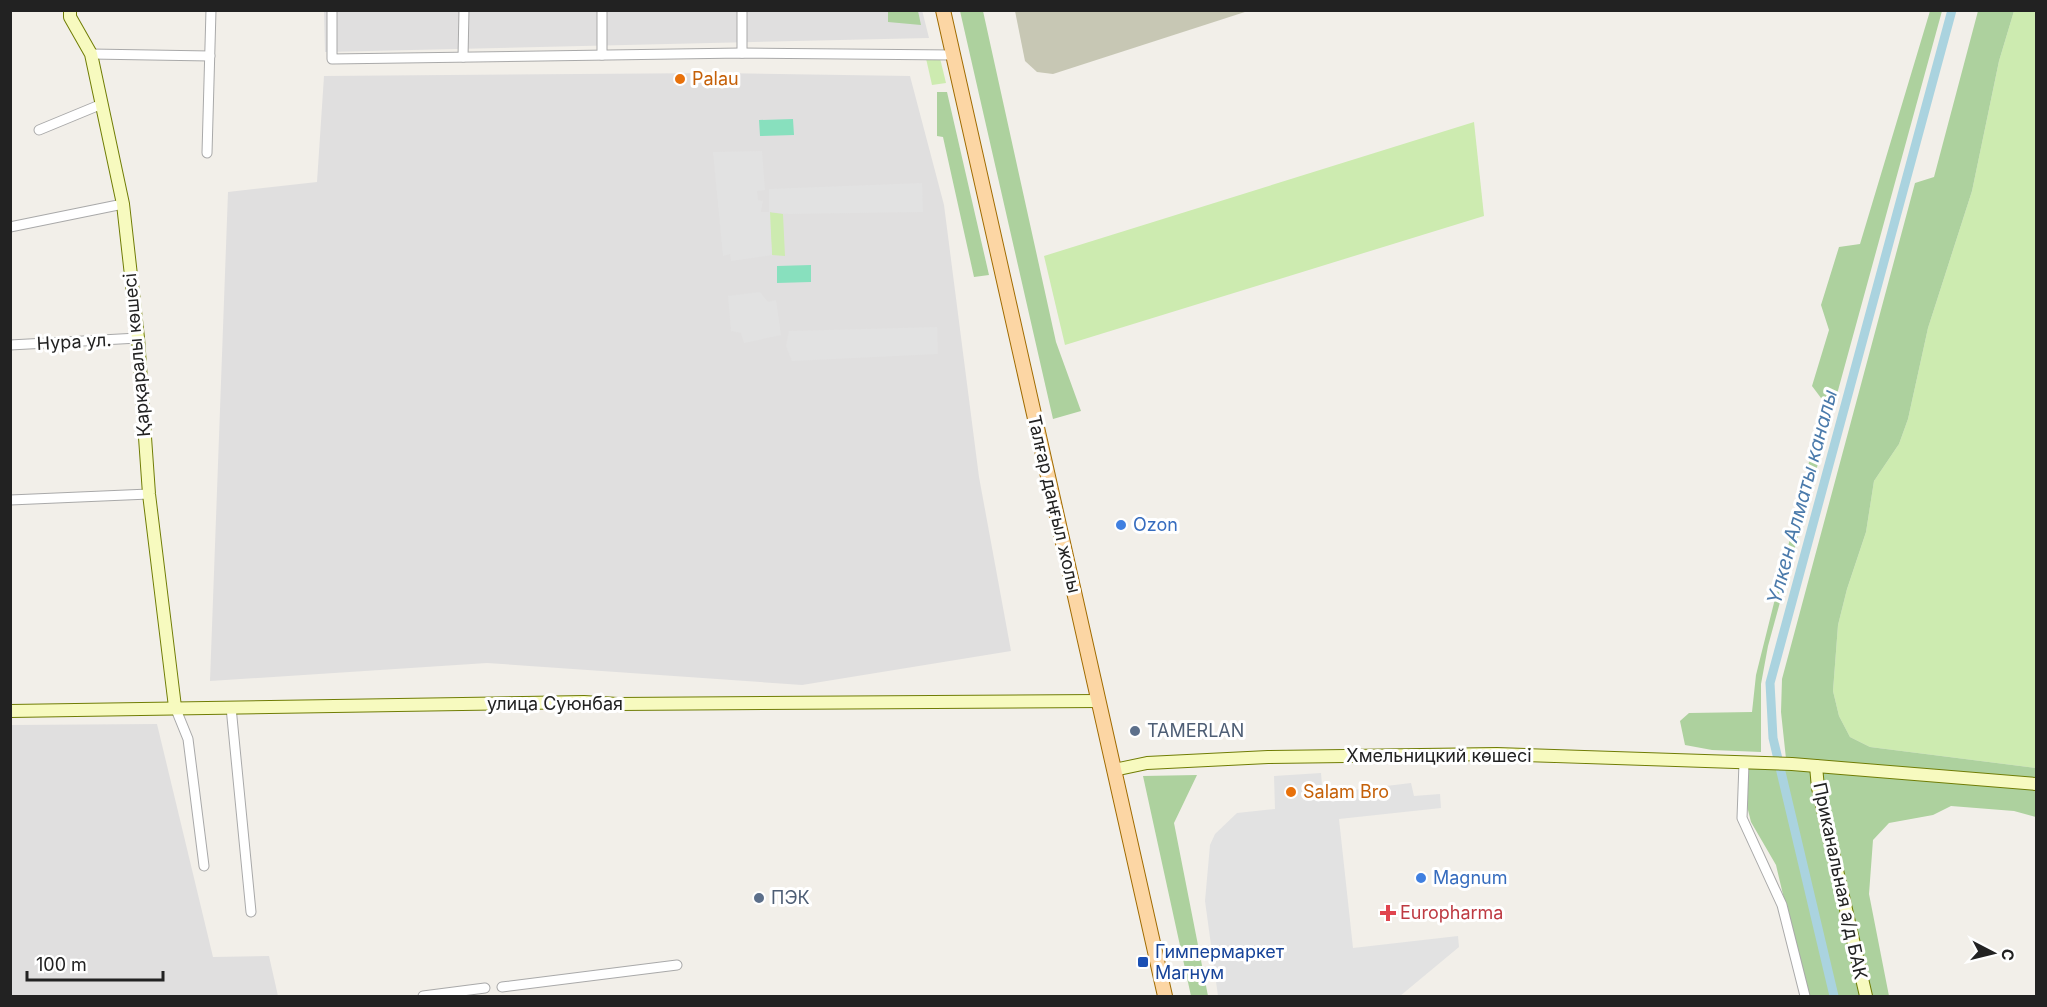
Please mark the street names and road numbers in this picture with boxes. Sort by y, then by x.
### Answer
street label: Қарқаралы көшесі [119,272,154,438]
street label: Нура ул. [36,329,112,354]
street label: Талғар даңғыл жолы [1024,413,1085,595]
street label: улица Суюнбая [487,693,623,714]
street label: Хмельницкий көшесі [1346,745,1532,766]
street label: Приканальная а/д БАК [1809,780,1872,981]

